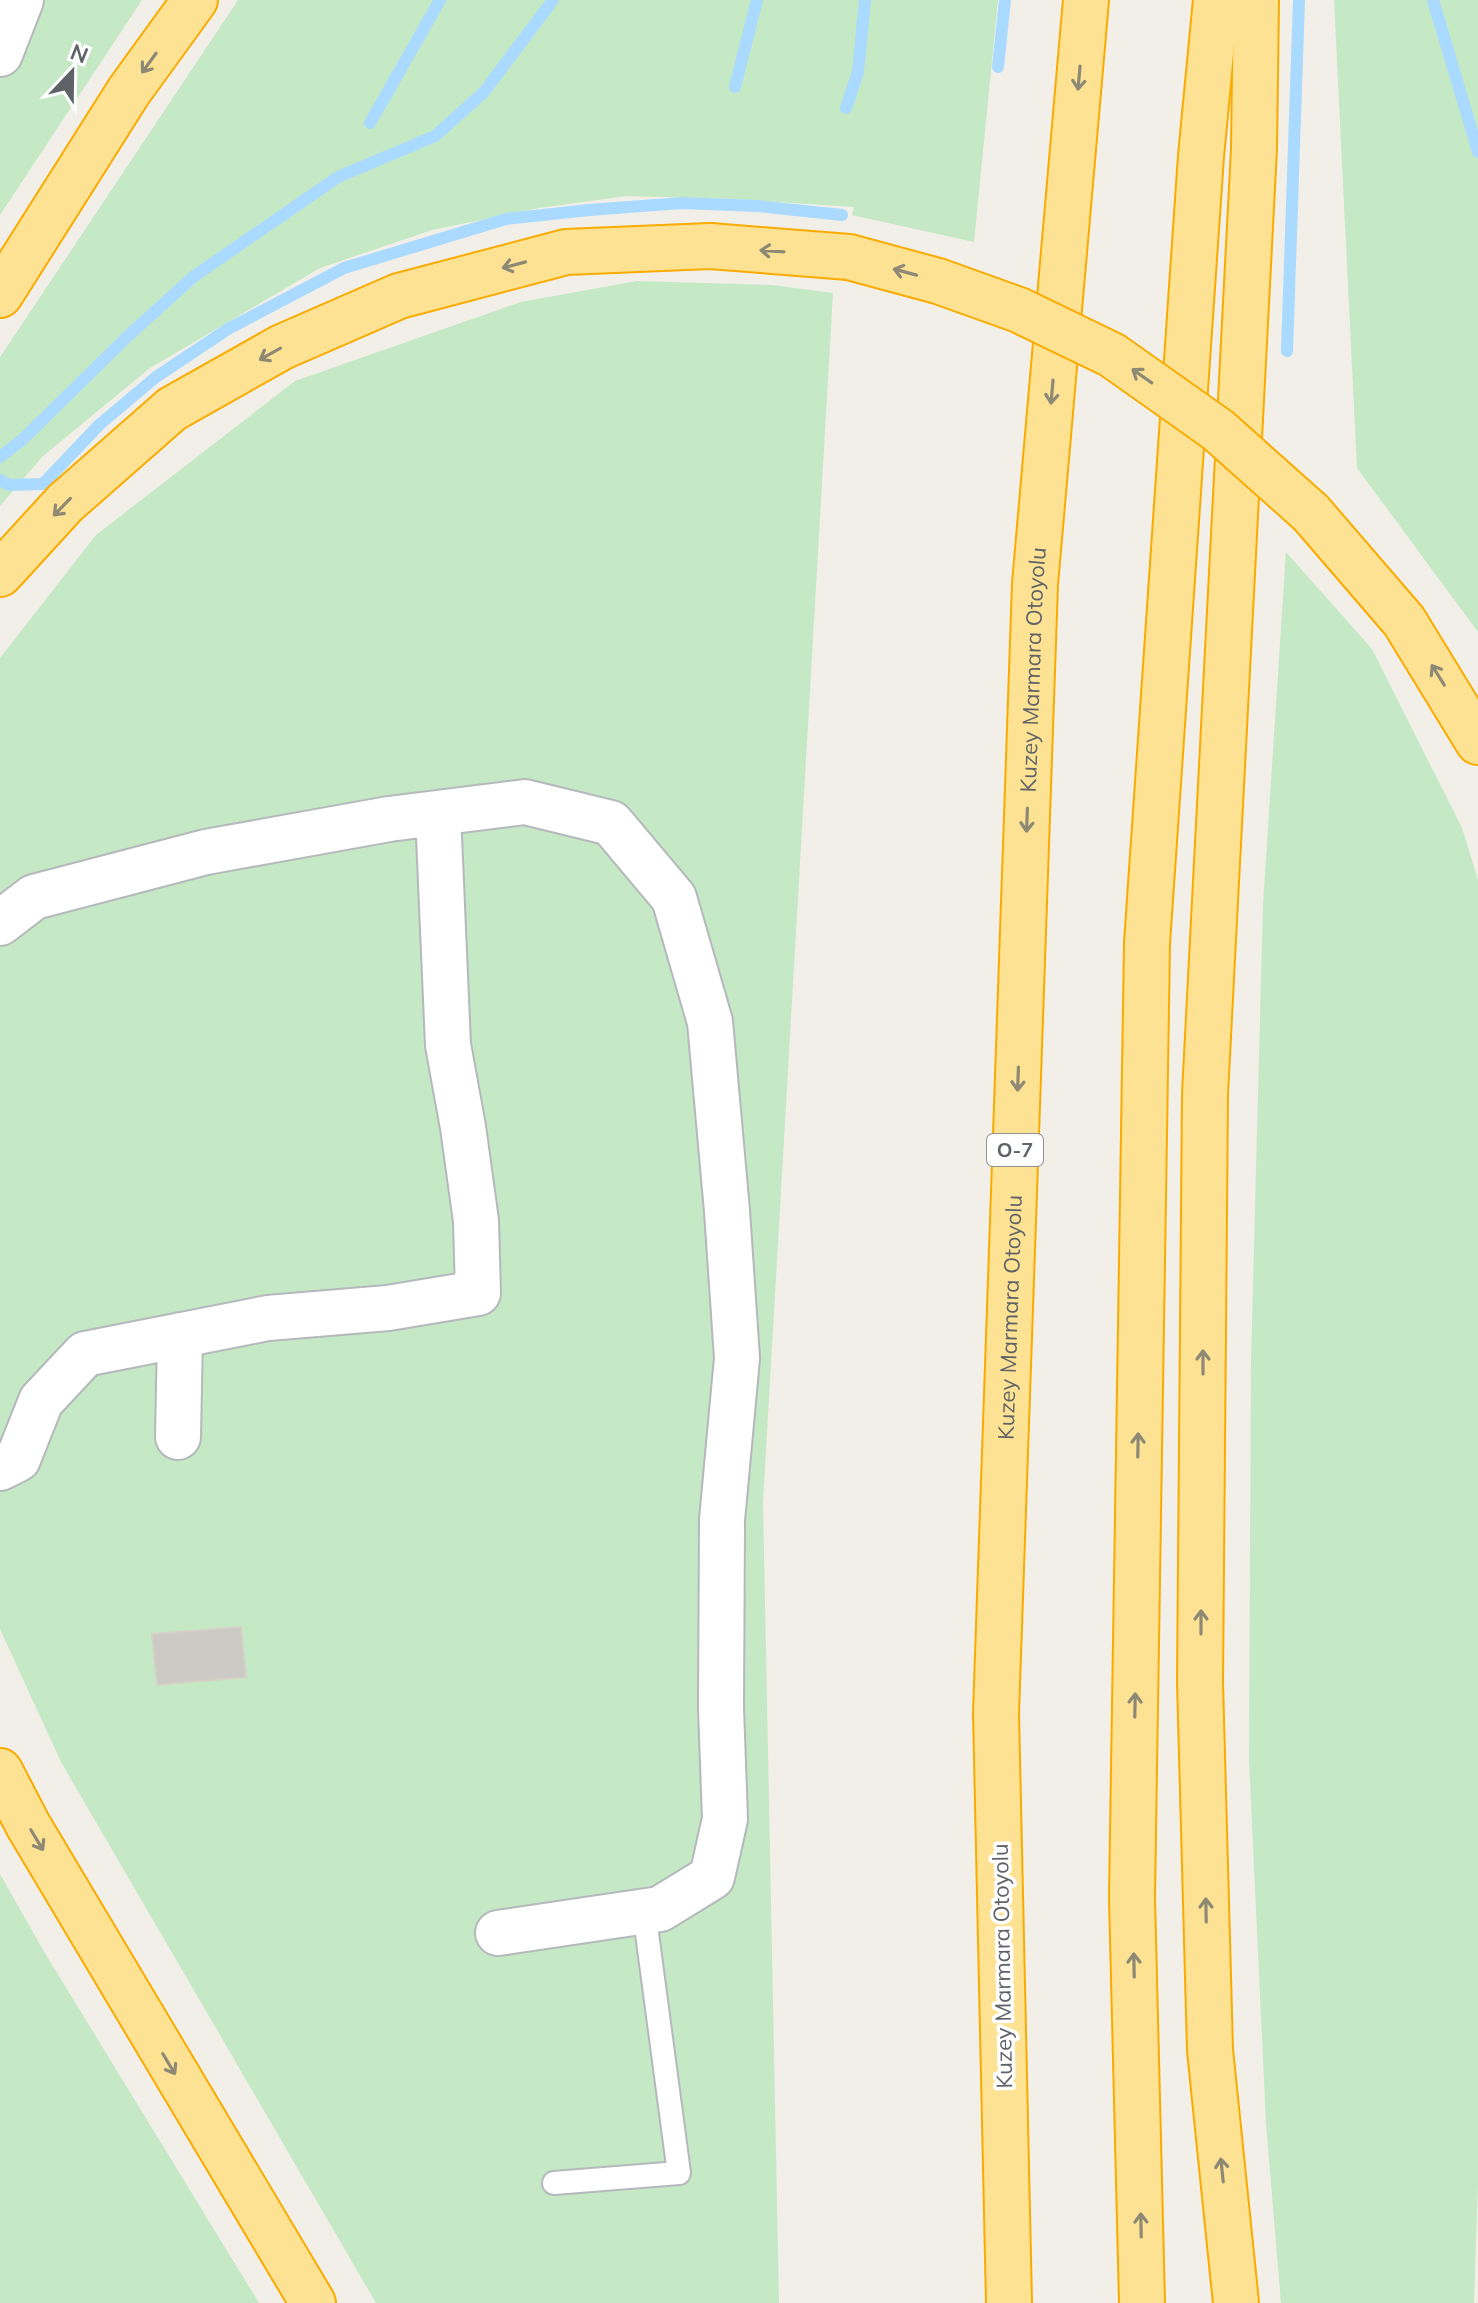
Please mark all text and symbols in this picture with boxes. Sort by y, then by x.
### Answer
north arrow [32,32,112,112]
text: N [67,37,92,70]
one-way arrow [141,52,158,74]
one-way arrow [1071,64,1086,91]
one-way arrow [759,243,786,258]
one-way arrow [501,259,527,274]
one-way arrow [893,264,919,279]
one-way arrow [259,346,282,362]
one-way arrow [1132,368,1154,384]
one-way arrow [1044,379,1059,405]
one-way arrow [53,497,72,516]
street label: Kuzey Marmara Otoyolu [1014,546,1052,793]
one-way arrow [1430,664,1446,687]
one-way arrow [1019,806,1034,833]
one-way arrow [1010,1065,1025,1092]
road number: O-7 [987,1134,1043,1166]
street label: Kuzey Marmara Otoyolu [991,1194,1028,1440]
one-way arrow [1195,1349,1211,1376]
one-way arrow [1131,1432,1146,1459]
one-way arrow [1193,1609,1209,1636]
one-way arrow [1127,1692,1143,1719]
one-way arrow [29,1828,45,1851]
street label: Kuzey Marmara Otoyolu [986,1843,1018,2089]
one-way arrow [1198,1897,1214,1924]
one-way arrow [1126,1952,1142,1979]
one-way arrow [162,2052,178,2075]
one-way arrow [1214,2157,1229,2184]
one-way arrow [1133,2212,1148,2239]

